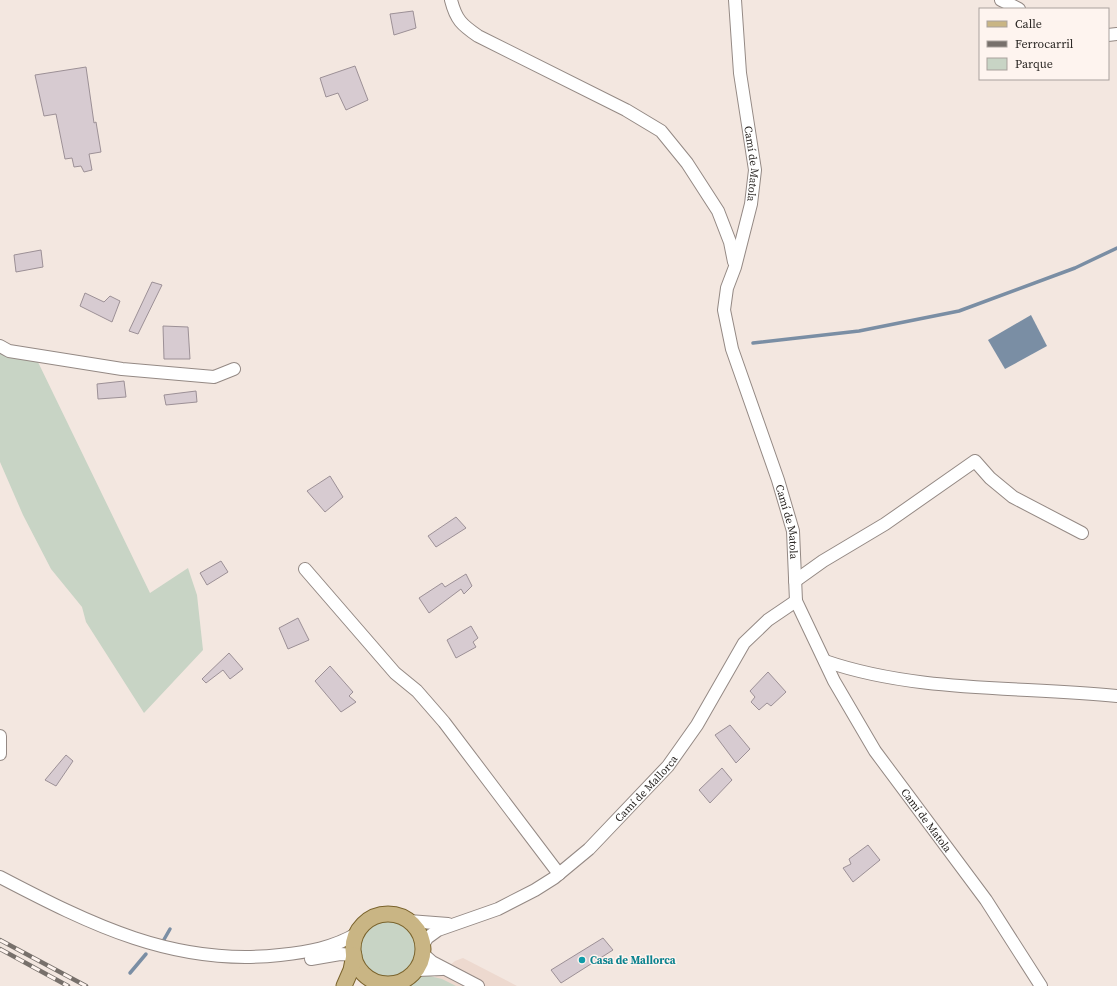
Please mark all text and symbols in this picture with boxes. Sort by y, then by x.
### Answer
legend [979,8,1109,80]
text: Calle [1015,16,1042,32]
text: Ferrocarril [1015,36,1074,52]
text: Parque [1015,56,1053,72]
street label: Camí de Matola [740,125,762,203]
street label: Camí de Matola [772,483,801,560]
street label: Camí de Mallorca [612,752,682,825]
street label: Camí de Matola [897,785,955,856]
place label: Casa de Mallorca [590,953,676,968]
marker: Casa de Mallorca [577,955,587,965]

